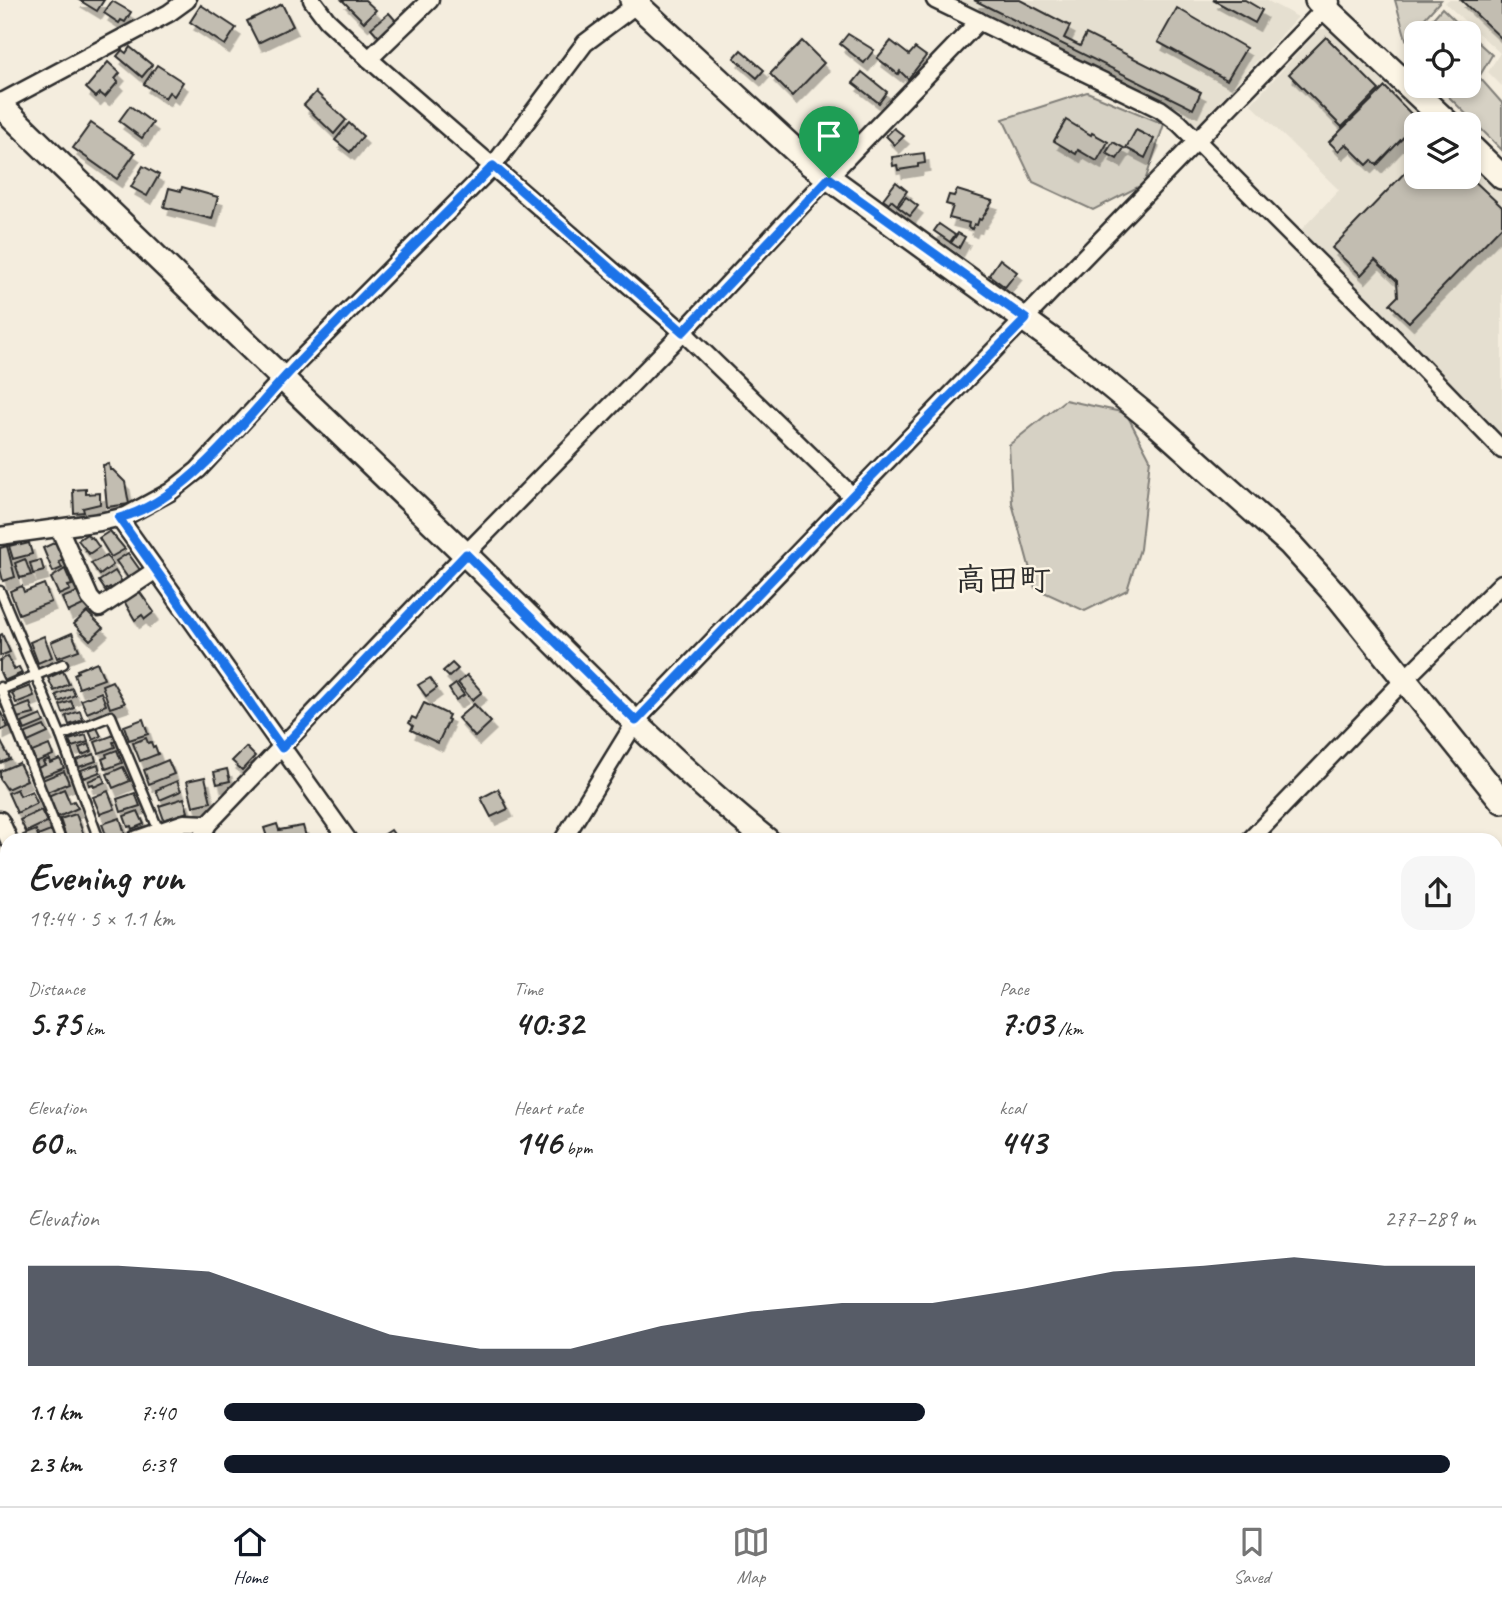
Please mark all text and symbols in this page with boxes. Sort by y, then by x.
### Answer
map controls [1404,21,1481,189]
button: locate [1404,21,1481,98]
pin [799,106,859,178]
button: layers [1404,112,1481,189]
icon: arrive [810,117,848,155]
district label: 高田町 [955,559,1051,600]
text: Evening run [28,854,184,901]
button: share [1401,856,1475,930]
text: 19:44 · 5 × 1.1 km [28,904,174,933]
text: Distance [28,977,85,1001]
text: Time [514,977,543,1001]
text: Pace [999,977,1029,1001]
text: 5.75 [28,1001,81,1046]
text: 40:32 [514,1001,584,1046]
text: 7:03 [999,1001,1053,1046]
text: km [81,1017,104,1041]
text: /km [1053,1017,1083,1041]
text: Elevation [28,1096,86,1120]
text: Heart rate [514,1096,583,1120]
text: kcal [999,1096,1024,1120]
text: 60 [28,1120,60,1165]
text: 146 [514,1120,562,1165]
text: 443 [999,1120,1047,1165]
text: m [60,1136,76,1160]
text: bpm [562,1136,592,1160]
text: Elevation [28,1204,99,1233]
text: 277–289 m [1384,1204,1475,1233]
text: 1.1 km [28,1398,82,1427]
text: 7:40 [140,1398,176,1427]
text: 2.3 km [28,1450,82,1479]
text: 6:39 [140,1450,176,1479]
tab: Home [231,1523,269,1589]
tab: Map [732,1523,770,1589]
tab: Saved [1233,1523,1271,1589]

